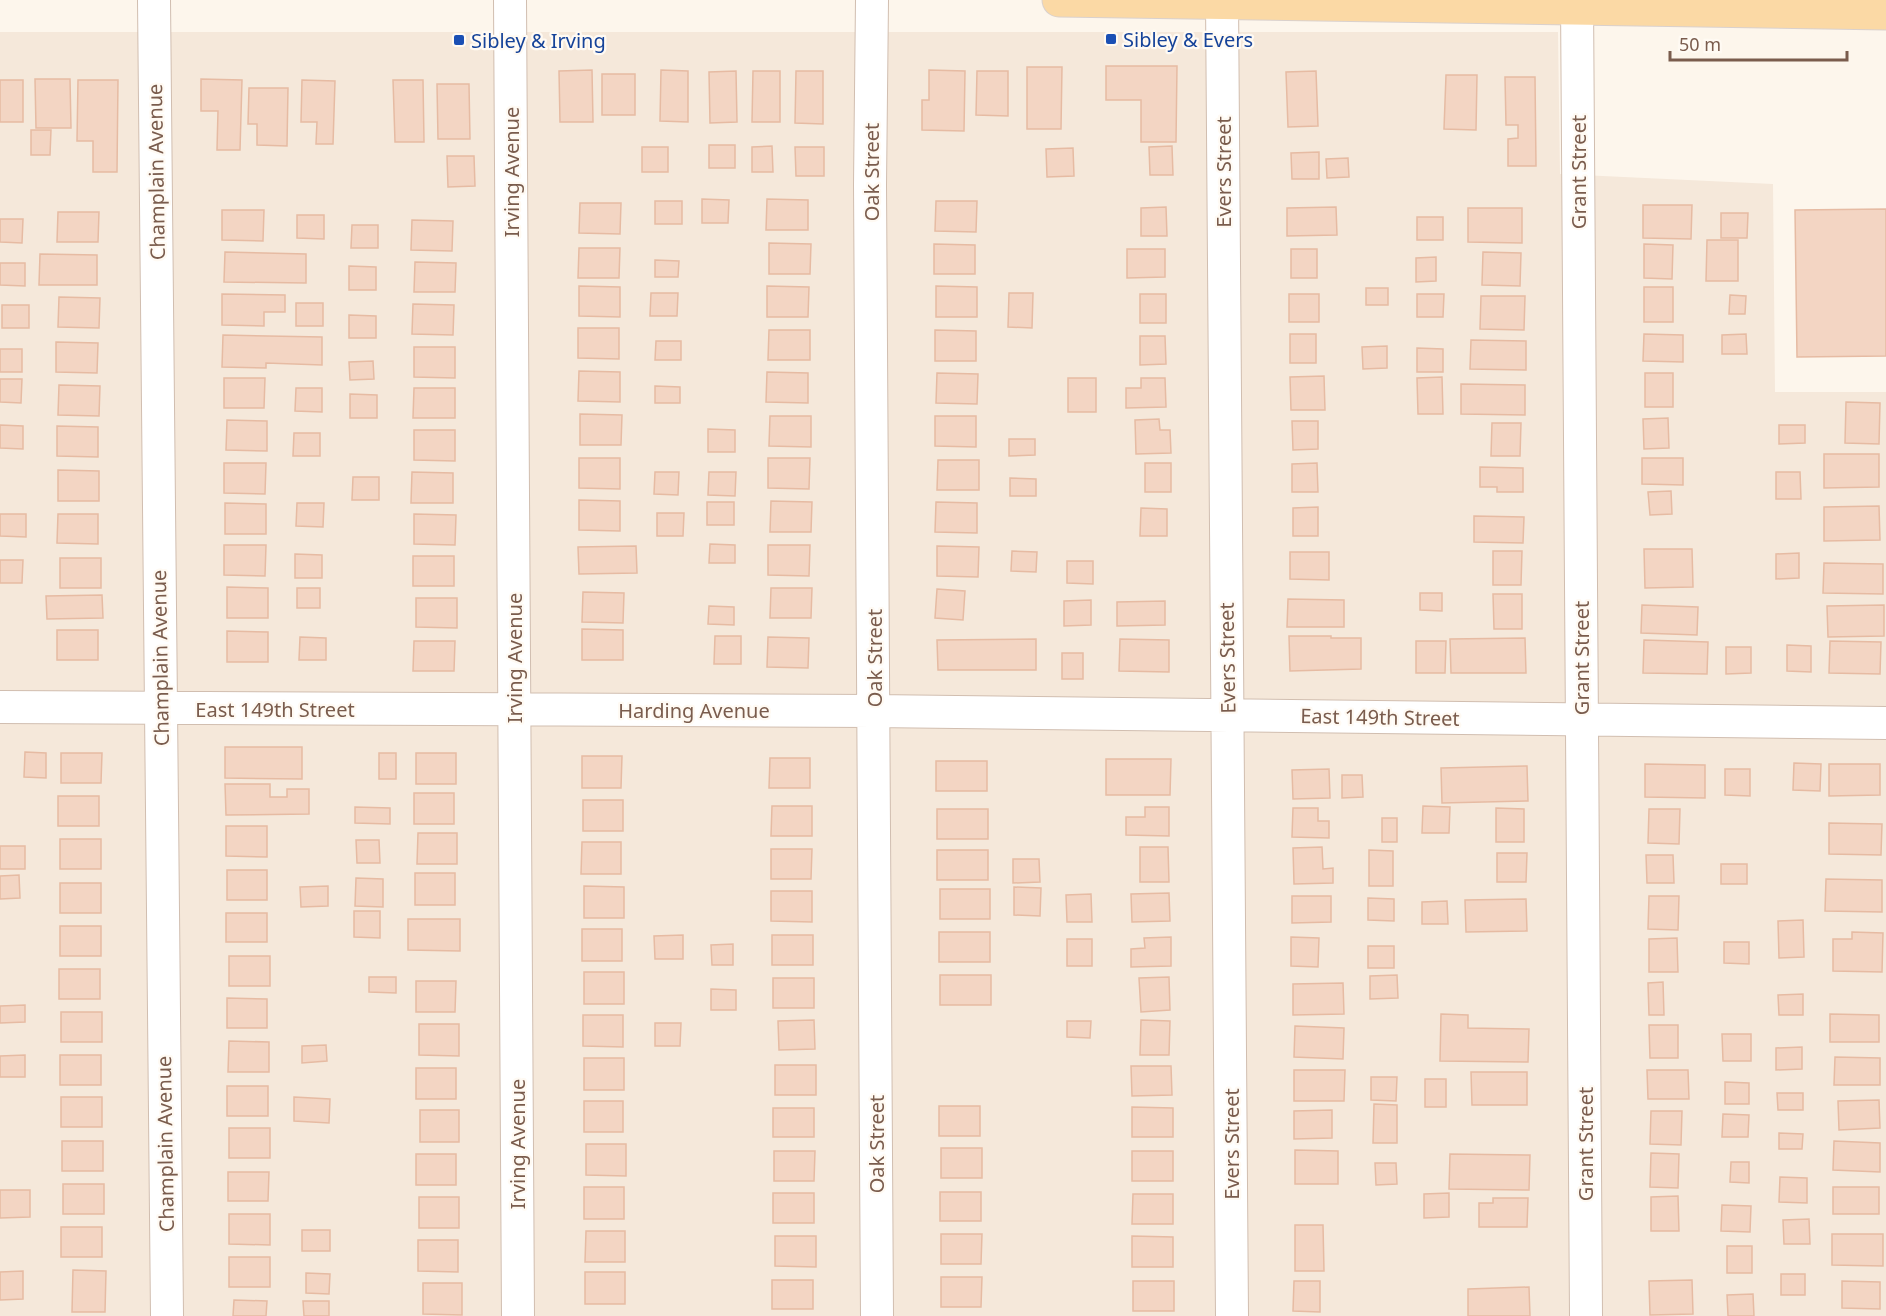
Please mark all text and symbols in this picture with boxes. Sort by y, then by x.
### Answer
scale bar [1670,24,1847,62]
place label: Sibley & Evers [1123,26,1253,53]
place label: Sibley & Irving [471,27,606,54]
marker: Sibley & Evers [1104,32,1118,46]
text: 50 m [1679,32,1721,56]
marker: Sibley & Irving [452,33,466,47]
street label: Champlain Avenue [141,84,171,260]
street label: Irving Avenue [498,107,525,237]
street label: Grant Street [1565,115,1592,229]
street label: Evers Street [1210,116,1237,228]
street label: Oak Street [858,123,885,221]
street label: Champlain Avenue [145,570,175,746]
street label: Irving Avenue [501,593,528,723]
street label: Grant Street [1568,601,1595,715]
street label: Evers Street [1213,602,1241,714]
street label: Oak Street [861,609,888,707]
street label: East 149th Street [195,696,355,723]
street label: Harding Avenue [618,697,770,724]
street label: East 149th Street [1300,702,1460,732]
street label: Champlain Avenue [150,1056,180,1232]
street label: Irving Avenue [504,1079,531,1209]
street label: Grant Street [1572,1087,1599,1201]
street label: Evers Street [1218,1088,1245,1200]
street label: Oak Street [863,1095,890,1193]

